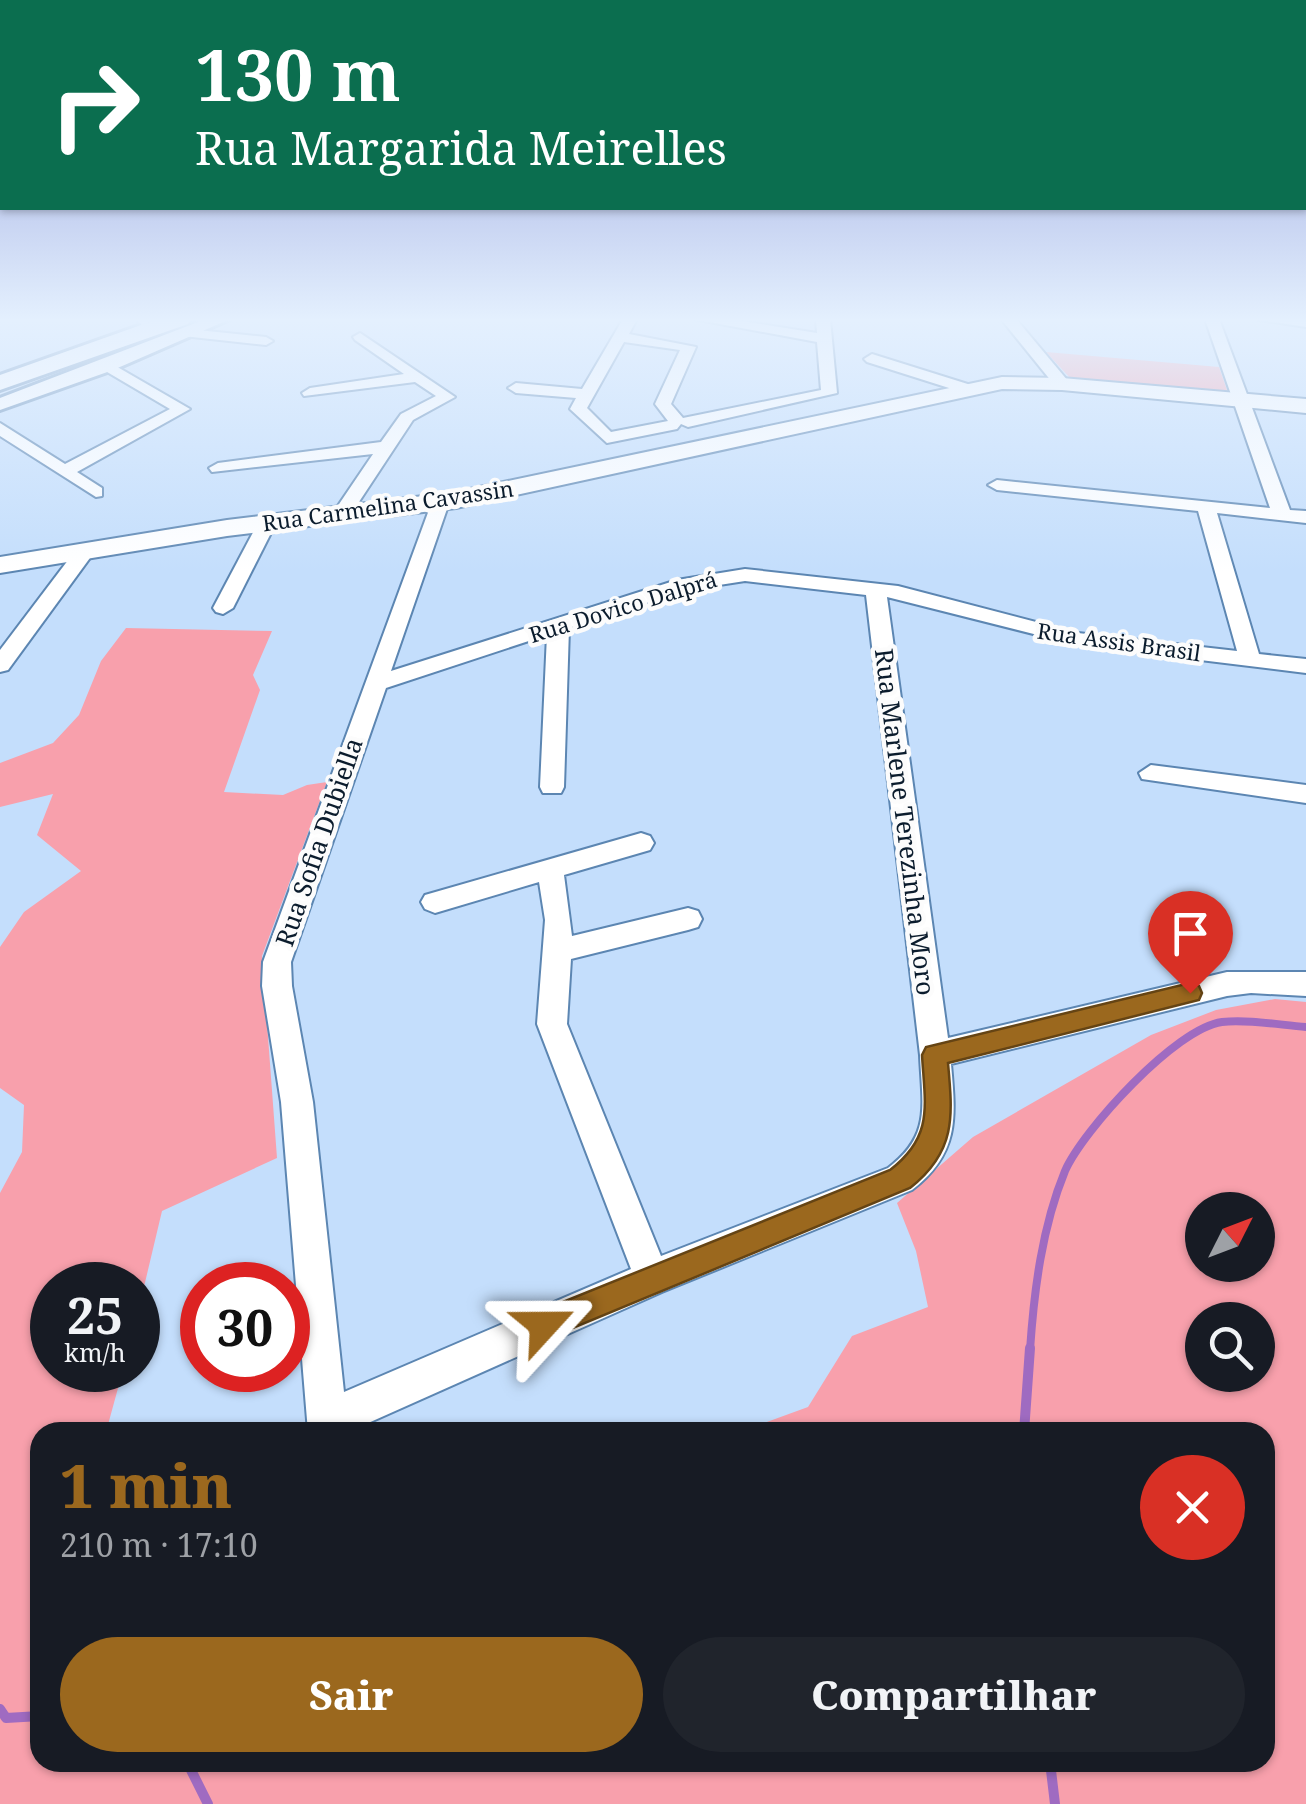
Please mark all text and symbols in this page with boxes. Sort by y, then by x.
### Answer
text: 130 m [195,26,401,122]
icon: right [30,40,160,170]
text: Rua Margarida Meirelles [195,117,727,178]
street label: Rua Carmelina Cavassin [260,473,516,538]
street label: Rua Dovico Dalprá [525,563,720,649]
street label: Rua Assis Brasil [1035,615,1203,667]
street label: Rua Marlene Terezinha Moro [868,646,944,997]
street label: Rua Sofia Dubiella [266,733,370,950]
pin [1148,891,1233,994]
icon: arrive [1163,906,1218,961]
north arrow [1185,1192,1275,1282]
map controls [1185,1192,1275,1392]
speed limit sign: 30 [180,1262,310,1392]
position arrow [492,1273,596,1377]
text: 25 [67,1281,123,1349]
button: search [1185,1302,1275,1392]
text: km/h [64,1335,126,1369]
text: 1 min [60,1444,232,1526]
button: close [1140,1455,1245,1560]
text: 210 m · 17:10 [60,1523,258,1566]
button: Sair [60,1637,643,1752]
button: Compartilhar [663,1637,1245,1752]

